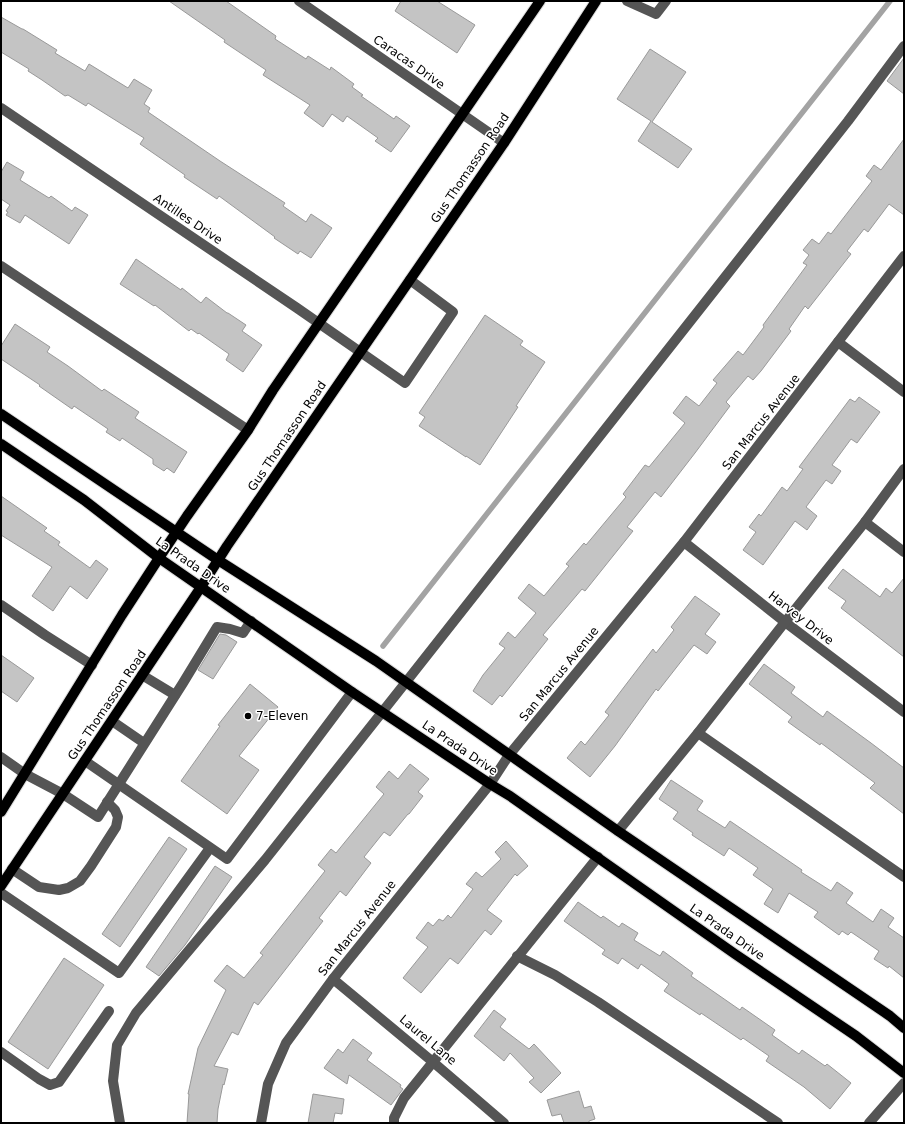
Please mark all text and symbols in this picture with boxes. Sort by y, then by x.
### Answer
street label: Caracas Drive [371,32,447,92]
street label: Gus Thomasson Road [428,110,512,226]
street label: Antilles Drive [151,191,225,247]
street label: San Marcus Avenue [719,371,803,473]
street label: Gus Thomasson Road [245,378,329,494]
street label: La Prada Drive [153,534,233,596]
street label: Harvey Drive [766,588,836,648]
street label: San Marcus Avenue [517,624,601,724]
street label: Gus Thomasson Road [65,647,149,763]
place label: 7-Eleven [256,709,308,723]
marker: 7-Eleven [243,711,253,721]
street label: La Prada Drive [420,718,500,778]
street label: San Marcus Avenue [315,877,399,979]
street label: La Prada Drive [687,901,767,963]
street label: Laurel Lane [397,1012,459,1068]

